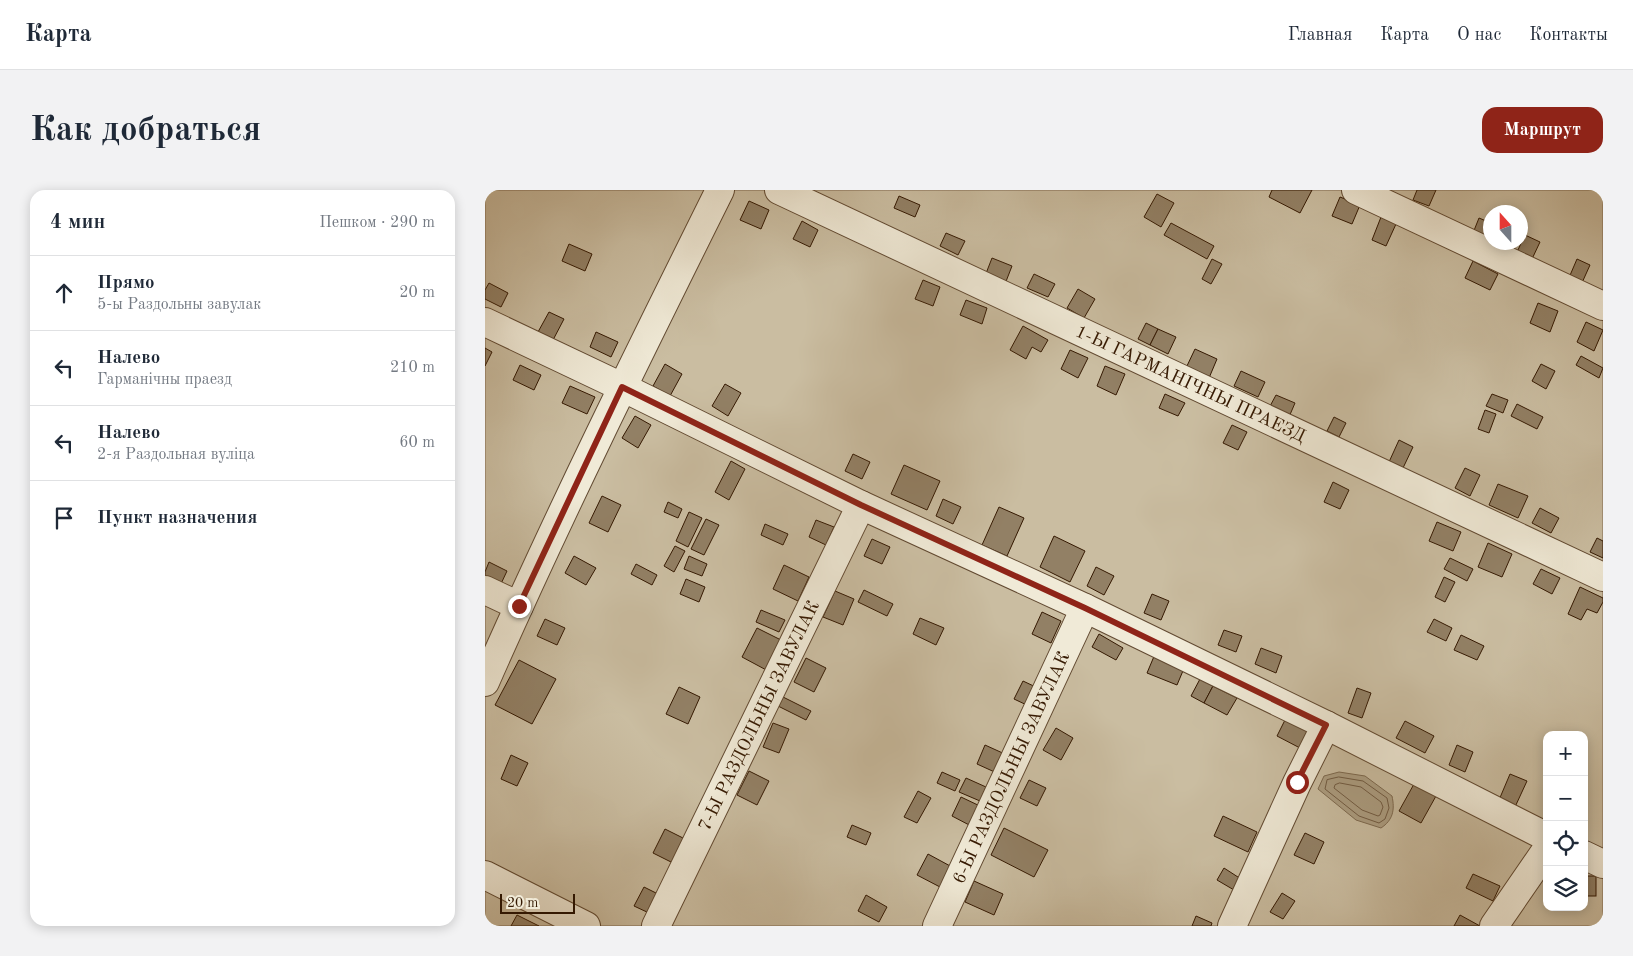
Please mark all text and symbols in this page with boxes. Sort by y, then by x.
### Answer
text: Карта [25,23,92,47]
text: Главная [1288,26,1352,44]
text: Карта [1380,26,1429,44]
text: О нас [1457,26,1501,44]
text: Контакты [1529,26,1608,44]
button: Маршрут [1482,107,1603,153]
text: Как добраться [30,113,261,148]
north arrow [1483,205,1528,250]
text: 4 мин [50,212,105,233]
text: Пешком · 290 m [319,215,435,231]
text: Прямо [97,274,155,293]
icon: ahead [50,279,78,307]
text: 20 m [399,285,435,301]
text: 5-ы Раздольны завулак [97,297,261,313]
street label: 1-Ы ГАРМАНІЧНЫ ПРАЕЗД [1072,323,1308,446]
text: Налево [97,349,160,368]
icon: left [50,354,78,382]
text: 210 m [390,360,435,376]
text: Гарманічны праезд [97,372,232,388]
text: Налево [97,424,160,443]
icon: left [50,429,78,457]
text: 60 m [399,435,435,451]
text: 2-я Раздольная вуліца [97,447,255,463]
icon: arrive [50,504,78,532]
text: Пункт назначения [97,509,257,528]
route end [508,595,531,618]
street label: 7-Ы РАЗДОЛЬНЫ ЗАВУЛАК [696,598,823,834]
street label: 6-Ы РАЗДОЛЬНЫ ЗАВУЛАК [950,649,1073,887]
map controls [1543,731,1588,911]
button: + [1543,731,1588,776]
route start [1286,771,1309,794]
button: − [1543,776,1588,821]
button: locate [1543,821,1588,866]
button: layers [1543,866,1588,911]
scale bar [500,891,575,914]
text: 20 m [507,896,538,910]

